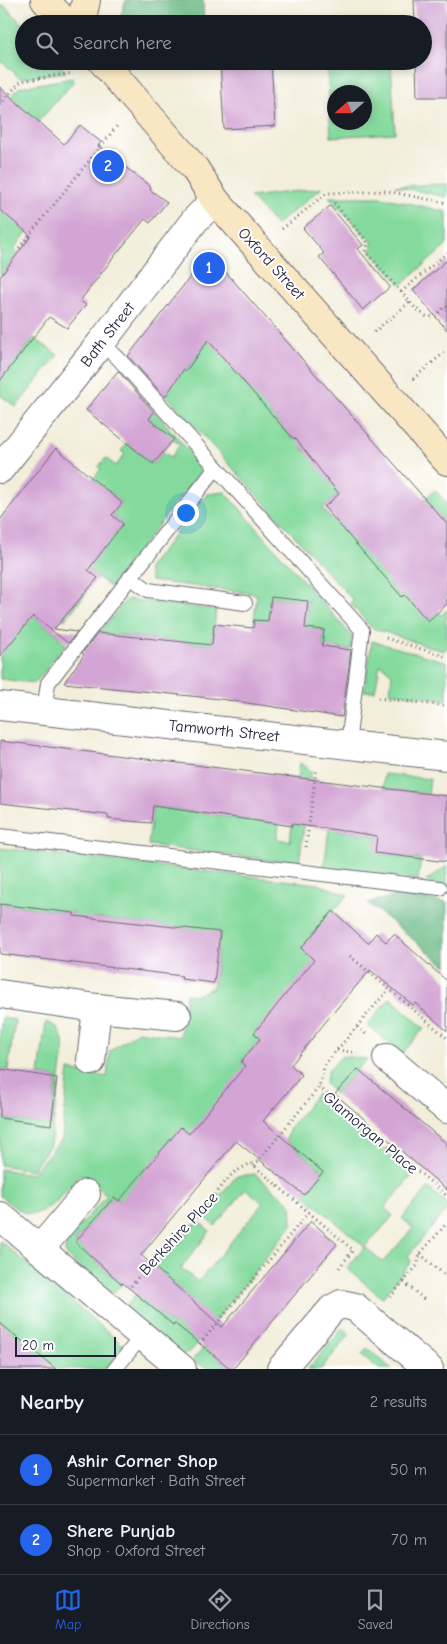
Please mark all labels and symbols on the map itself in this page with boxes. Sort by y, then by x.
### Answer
north arrow [327,85,372,130]
pin: 2 [92,147,124,185]
street label: Oxford Street [234,224,308,304]
pin: 1 [193,249,225,287]
street label: Bath Street [77,299,139,370]
your location [173,500,199,526]
street label: Tamworth Street [168,716,280,746]
street label: Glamorgan Place [319,1088,421,1178]
street label: Berkshire Place [136,1189,222,1279]
scale bar [15,1334,116,1357]

